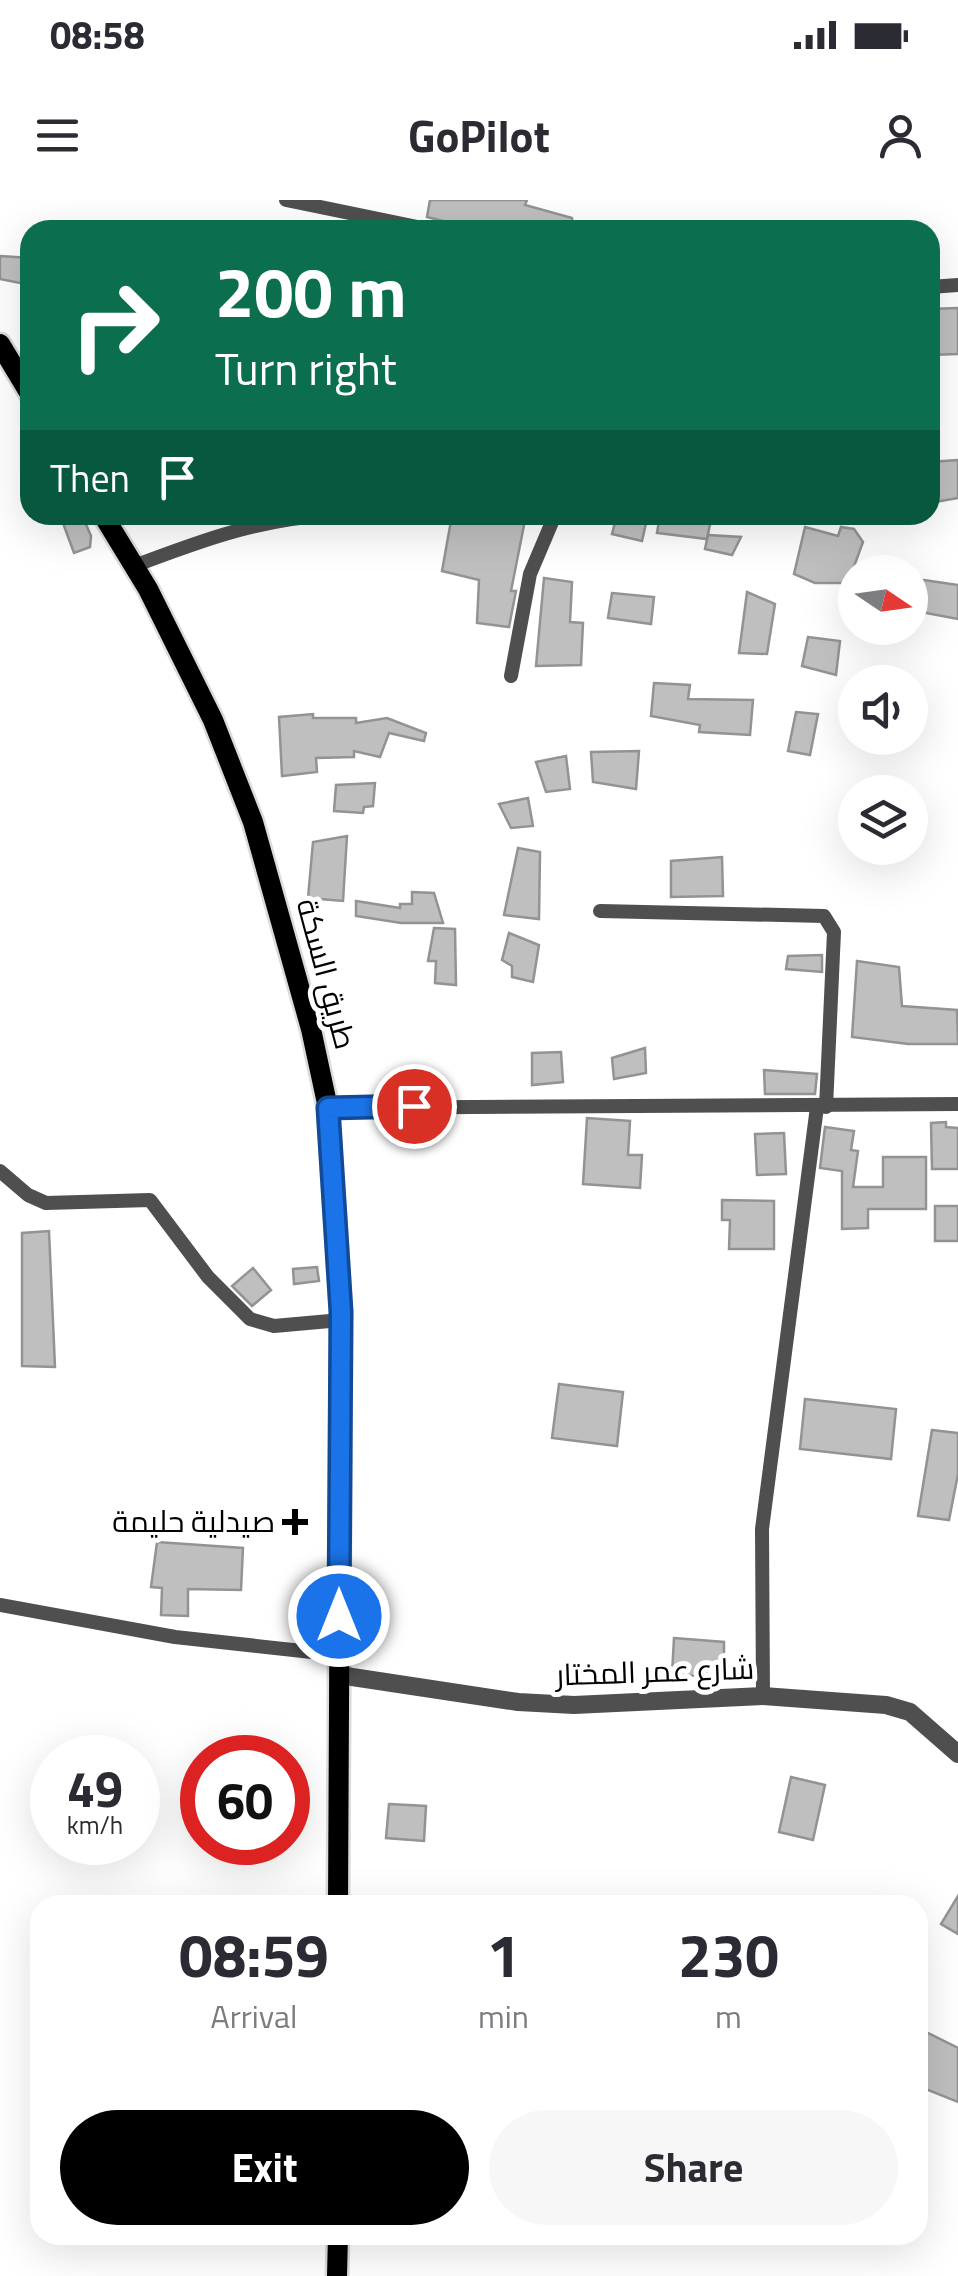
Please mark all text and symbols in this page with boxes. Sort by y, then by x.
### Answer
text: 08:58 [50,6,145,64]
text: GoPilot [408,101,550,169]
icon: menu [30,108,85,163]
icon: person [873,108,928,163]
text: 200 m [215,238,407,344]
icon: right [50,260,180,390]
text: Turn right [215,334,397,402]
text: Then [50,449,130,507]
icon: arrive [150,450,205,505]
north arrow [838,555,928,645]
map controls [838,555,928,865]
button: sound [838,665,928,755]
button: layers [838,775,928,865]
street label: طريق السكة [285,893,369,1054]
pin [372,1064,457,1149]
icon: arrive [387,1079,442,1134]
place label: صيدلية حليمة [112,1498,275,1544]
marker: صيدلية حليمة [284,1511,306,1533]
position arrow [287,1564,391,1668]
street label: شارع عمر المختار [553,1645,755,1698]
speed limit sign: 60 [180,1735,310,1865]
text: 49 [67,1750,123,1826]
text: km/h [67,1806,123,1844]
text: 08:59 [179,1909,329,2000]
text: 1 [487,1909,520,2000]
text: 230 [678,1909,779,2000]
text: Arrival [211,1992,297,2040]
text: min [478,1992,529,2040]
text: m [715,1992,742,2040]
button: Exit [60,2110,469,2225]
button: Share [489,2110,898,2225]

